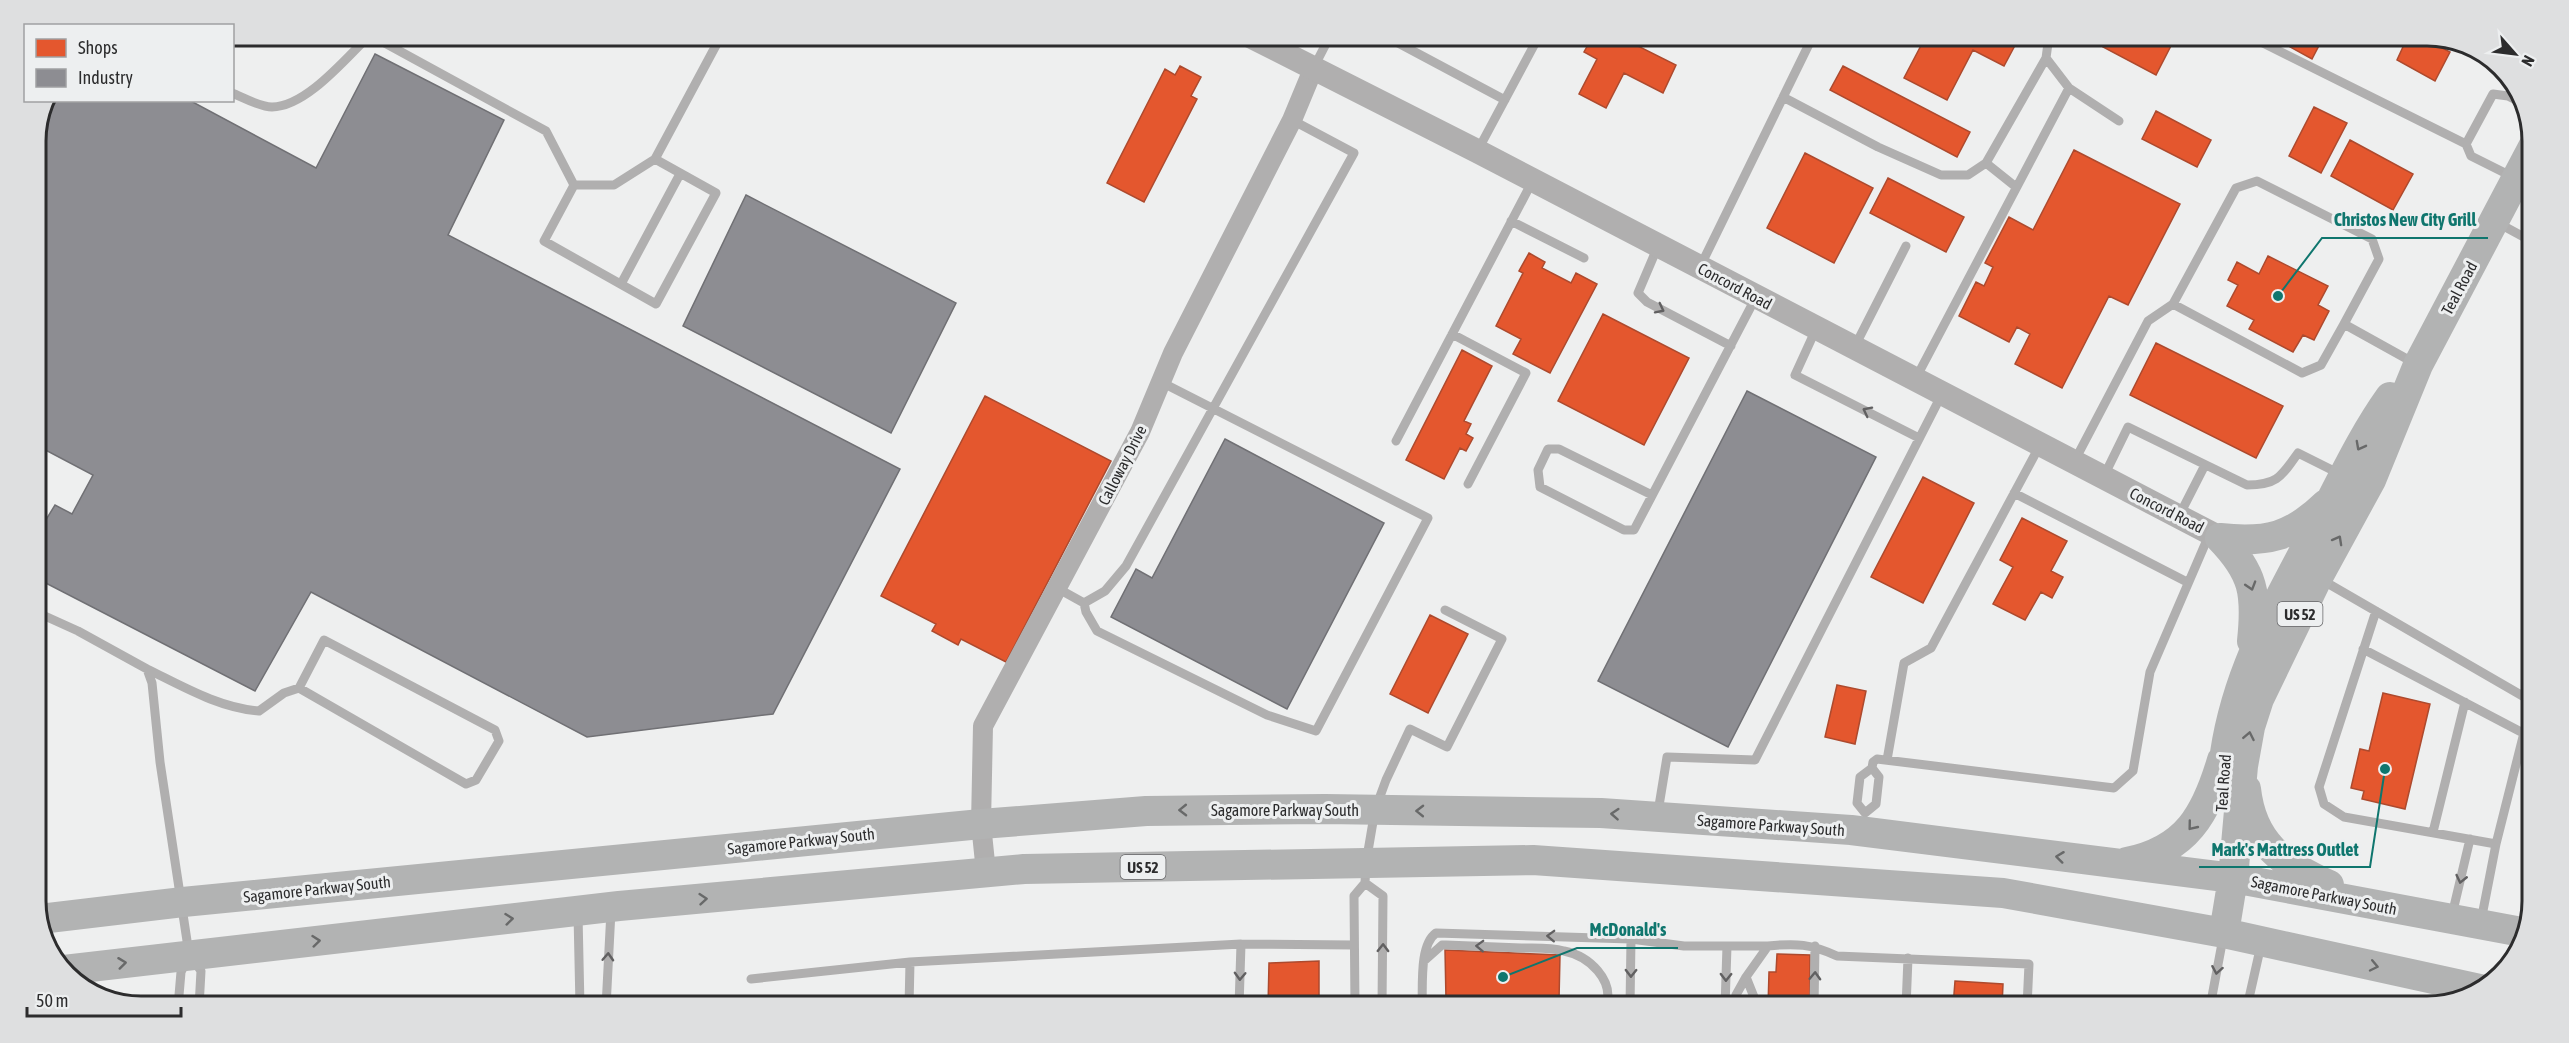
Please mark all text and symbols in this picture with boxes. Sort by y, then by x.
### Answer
legend [24,24,234,102]
north arrow [2485,24,2545,84]
text: Shops [78,37,118,58]
text: N [2518,53,2538,69]
text: Industry [78,67,133,88]
callout: Christos New City Grill [2322,202,2488,238]
text: Christos New City Grill [2334,209,2477,230]
street label: Teal Road [2437,258,2481,318]
street label: Concord Road [1695,259,1775,313]
one-way arrow [1654,302,1665,313]
one-way arrow [1863,407,1874,419]
street label: Calloway Drive [1094,422,1151,508]
one-way arrow [2356,440,2367,450]
street label: Concord Road [2127,484,2207,536]
one-way arrow [2331,536,2342,546]
one-way arrow [2244,580,2256,591]
road number: US 52 [2278,602,2322,626]
one-way arrow [2242,731,2255,741]
street label: Teal Road [2212,754,2234,812]
street label: Sagamore Parkway South [1211,801,1359,820]
one-way arrow [1179,804,1188,816]
one-way arrow [1416,805,1425,817]
one-way arrow [1611,808,1620,821]
street label: Sagamore Parkway South [1696,811,1845,840]
one-way arrow [2189,819,2200,830]
street label: Sagamore Parkway South [726,824,876,859]
callout: Mark's Mattress Outlet [2199,831,2370,867]
text: Mark's Mattress Outlet [2211,839,2359,860]
one-way arrow [2056,851,2065,863]
road number: US 52 [1120,855,1166,879]
street label: Sagamore Parkway South [242,872,392,907]
street label: Sagamore Parkway South [2249,872,2398,919]
one-way arrow [2455,873,2468,883]
one-way arrow [699,893,708,906]
callout: McDonald's [1577,912,1678,948]
one-way arrow [505,913,514,926]
text: McDonald's [1590,919,1667,940]
one-way arrow [1547,930,1556,943]
one-way arrow [311,935,320,948]
one-way arrow [1476,940,1485,953]
one-way arrow [1376,944,1389,953]
one-way arrow [602,953,615,962]
one-way arrow [117,957,126,969]
one-way arrow [2369,958,2379,971]
one-way arrow [2211,965,2224,975]
one-way arrow [1624,968,1637,977]
one-way arrow [1234,971,1247,980]
one-way arrow [1720,972,1732,981]
one-way arrow [1808,972,1821,981]
scale bar [27,980,182,1018]
text: 50 m [36,990,68,1011]

